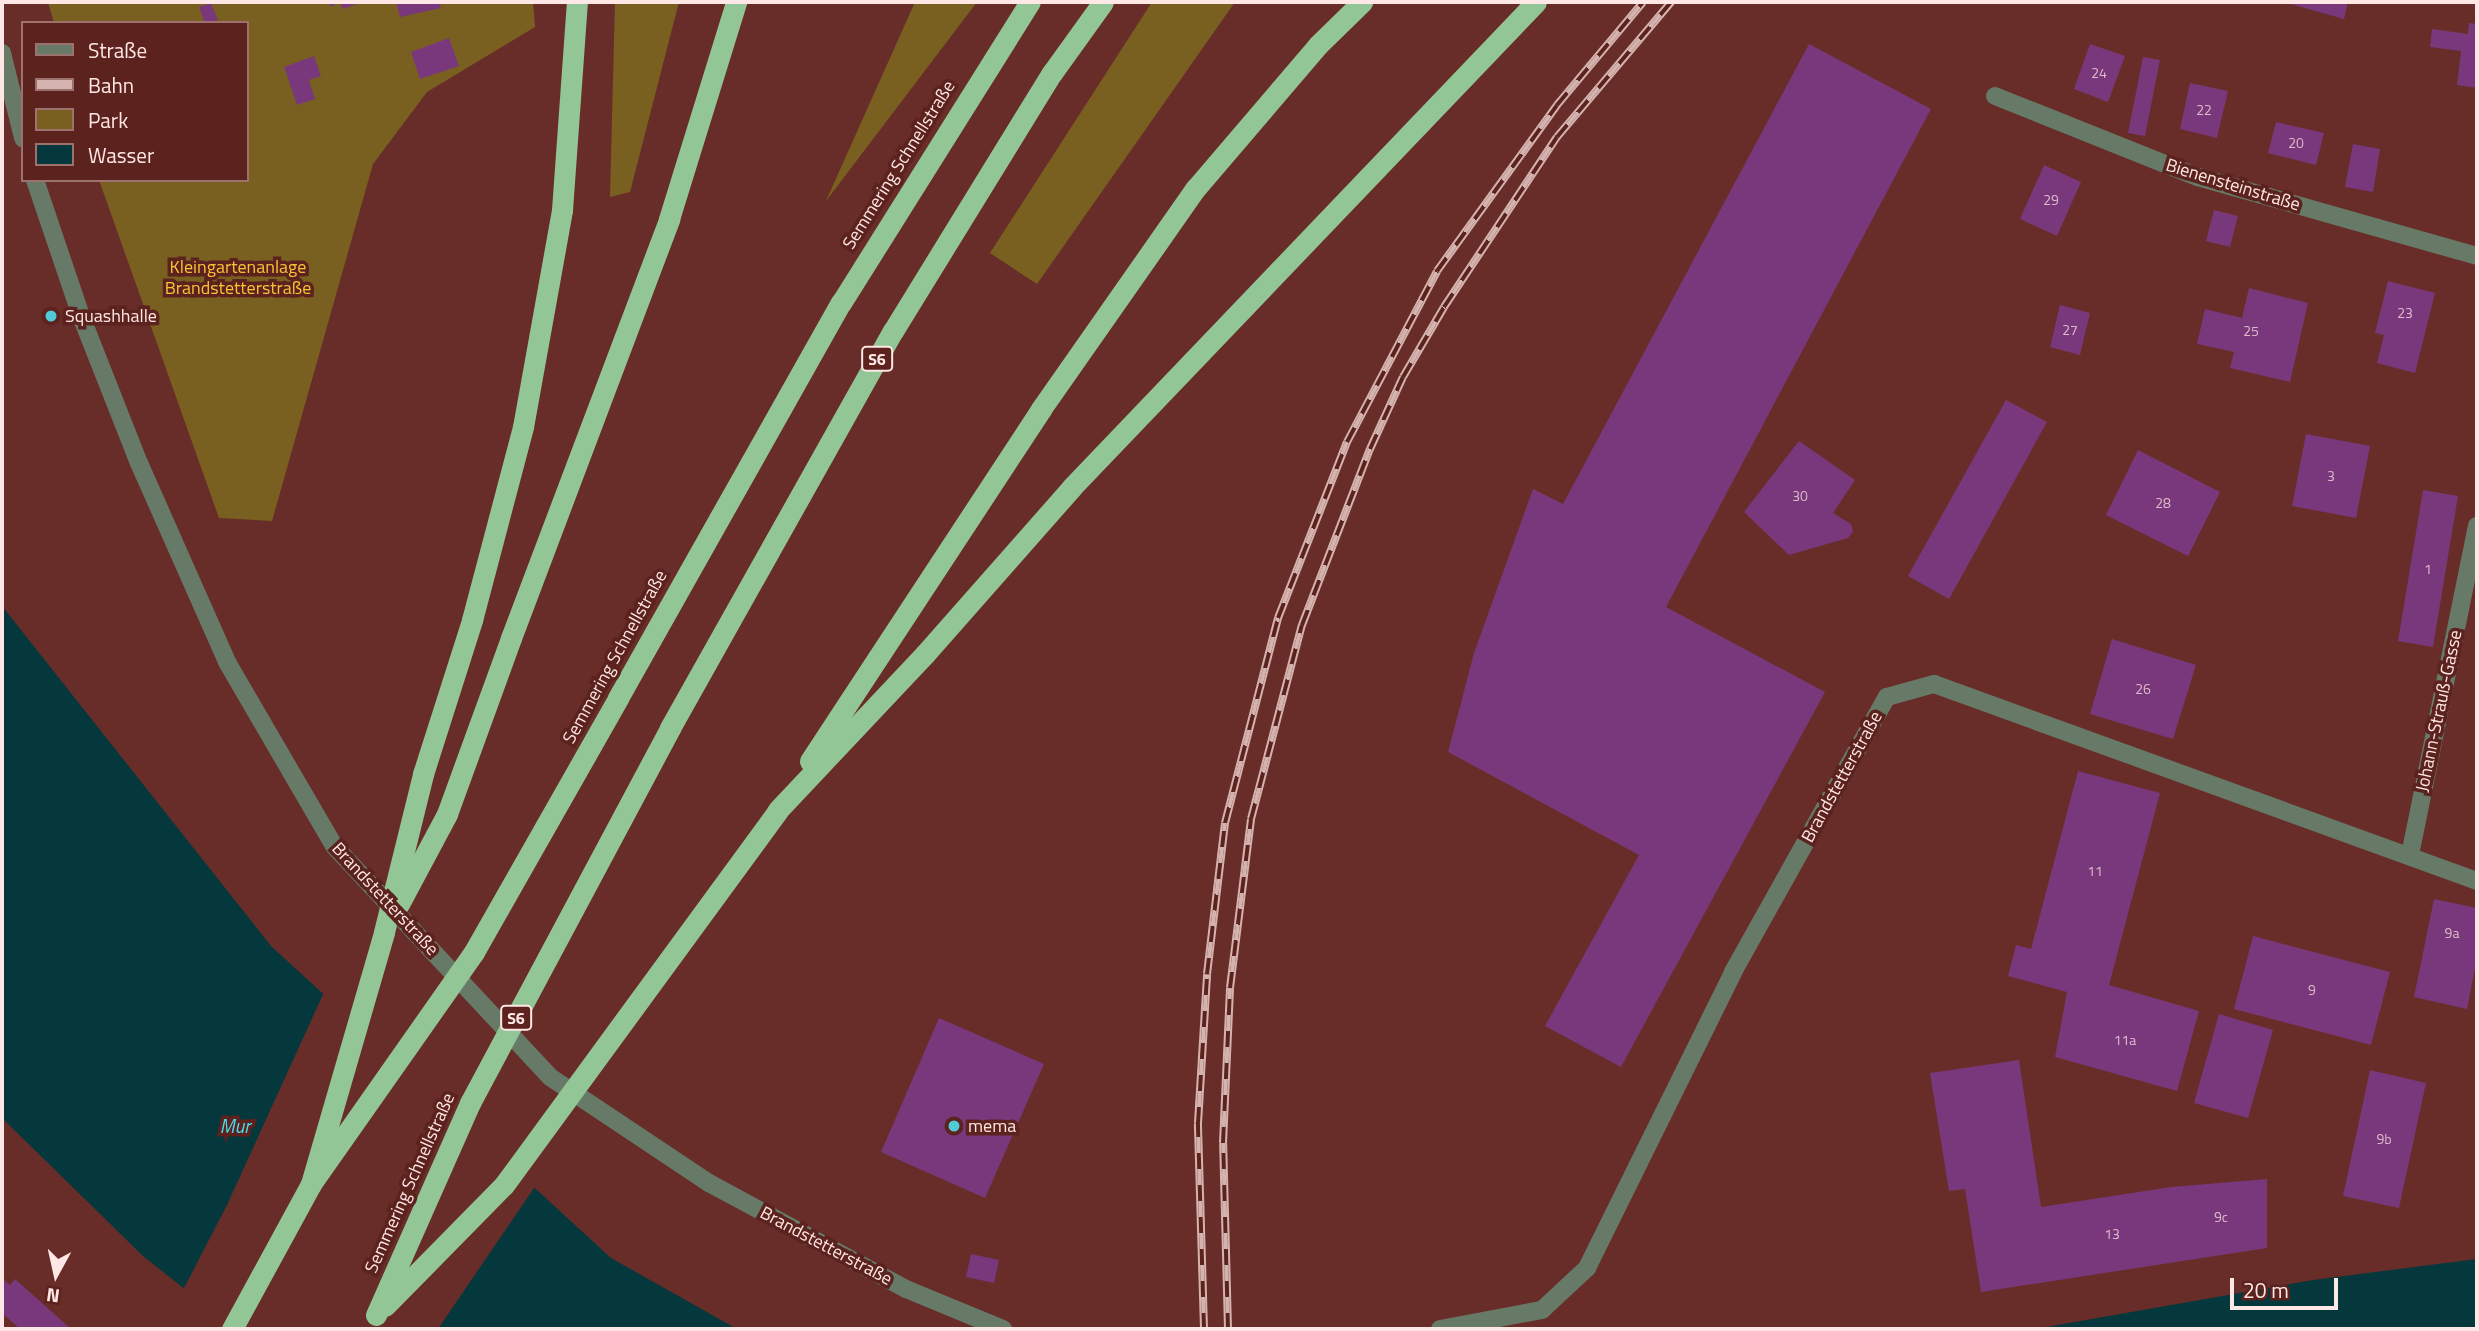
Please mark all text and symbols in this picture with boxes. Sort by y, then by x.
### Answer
legend [21,21,248,182]
text: Straße [88,34,147,66]
house number: 24 [2091,65,2107,81]
text: Bahn [88,69,134,101]
street label: Semmering Schnellstraße [838,77,960,253]
house number: 22 [2196,102,2212,118]
text: Park [88,104,128,136]
house number: 20 [2288,135,2304,151]
text: Wasser [88,139,154,171]
street label: Bienensteinstraße [2163,154,2303,216]
house number: 29 [2043,192,2059,208]
park label: Kleingartenanlage Brandstetterstraße [165,257,311,300]
place label: Squashhalle [65,305,157,327]
house number: 23 [2397,305,2413,321]
marker: Squashhalle [43,308,59,324]
house number: 27 [2062,322,2078,338]
house number: 25 [2243,323,2259,339]
road number: S6 [860,346,894,372]
house number: 3 [2327,468,2335,484]
house number: 30 [1792,488,1808,504]
house number: 28 [2155,495,2171,511]
house number: 1 [2424,561,2432,577]
street label: Semmering Schnellstraße [558,567,672,747]
street label: Johann-Strauß-Gasse [2411,628,2467,794]
house number: 26 [2135,681,2151,697]
street label: Brandstetterstraße [1797,708,1887,846]
street label: Brandstetterstraße [327,838,443,960]
house number: 11 [2087,863,2103,879]
house number: 9a [2445,925,2459,941]
house number: 9 [2308,982,2316,998]
road number: S6 [498,1006,534,1030]
house number: 11a [2114,1032,2136,1048]
street label: Semmering Schnellstraße [361,1090,459,1276]
water label: Mur [220,1115,250,1137]
place label: mema [968,1115,1016,1137]
marker: mema [946,1118,962,1134]
house number: 9b [2376,1131,2392,1147]
street label: Brandstetterstraße [756,1202,896,1290]
house number: 9c [2214,1209,2228,1225]
house number: 13 [2104,1226,2120,1242]
north arrow [21,1240,91,1310]
scale bar [2234,1264,2342,1308]
text: 20 m [2243,1274,2289,1306]
text: N [44,1281,62,1312]

